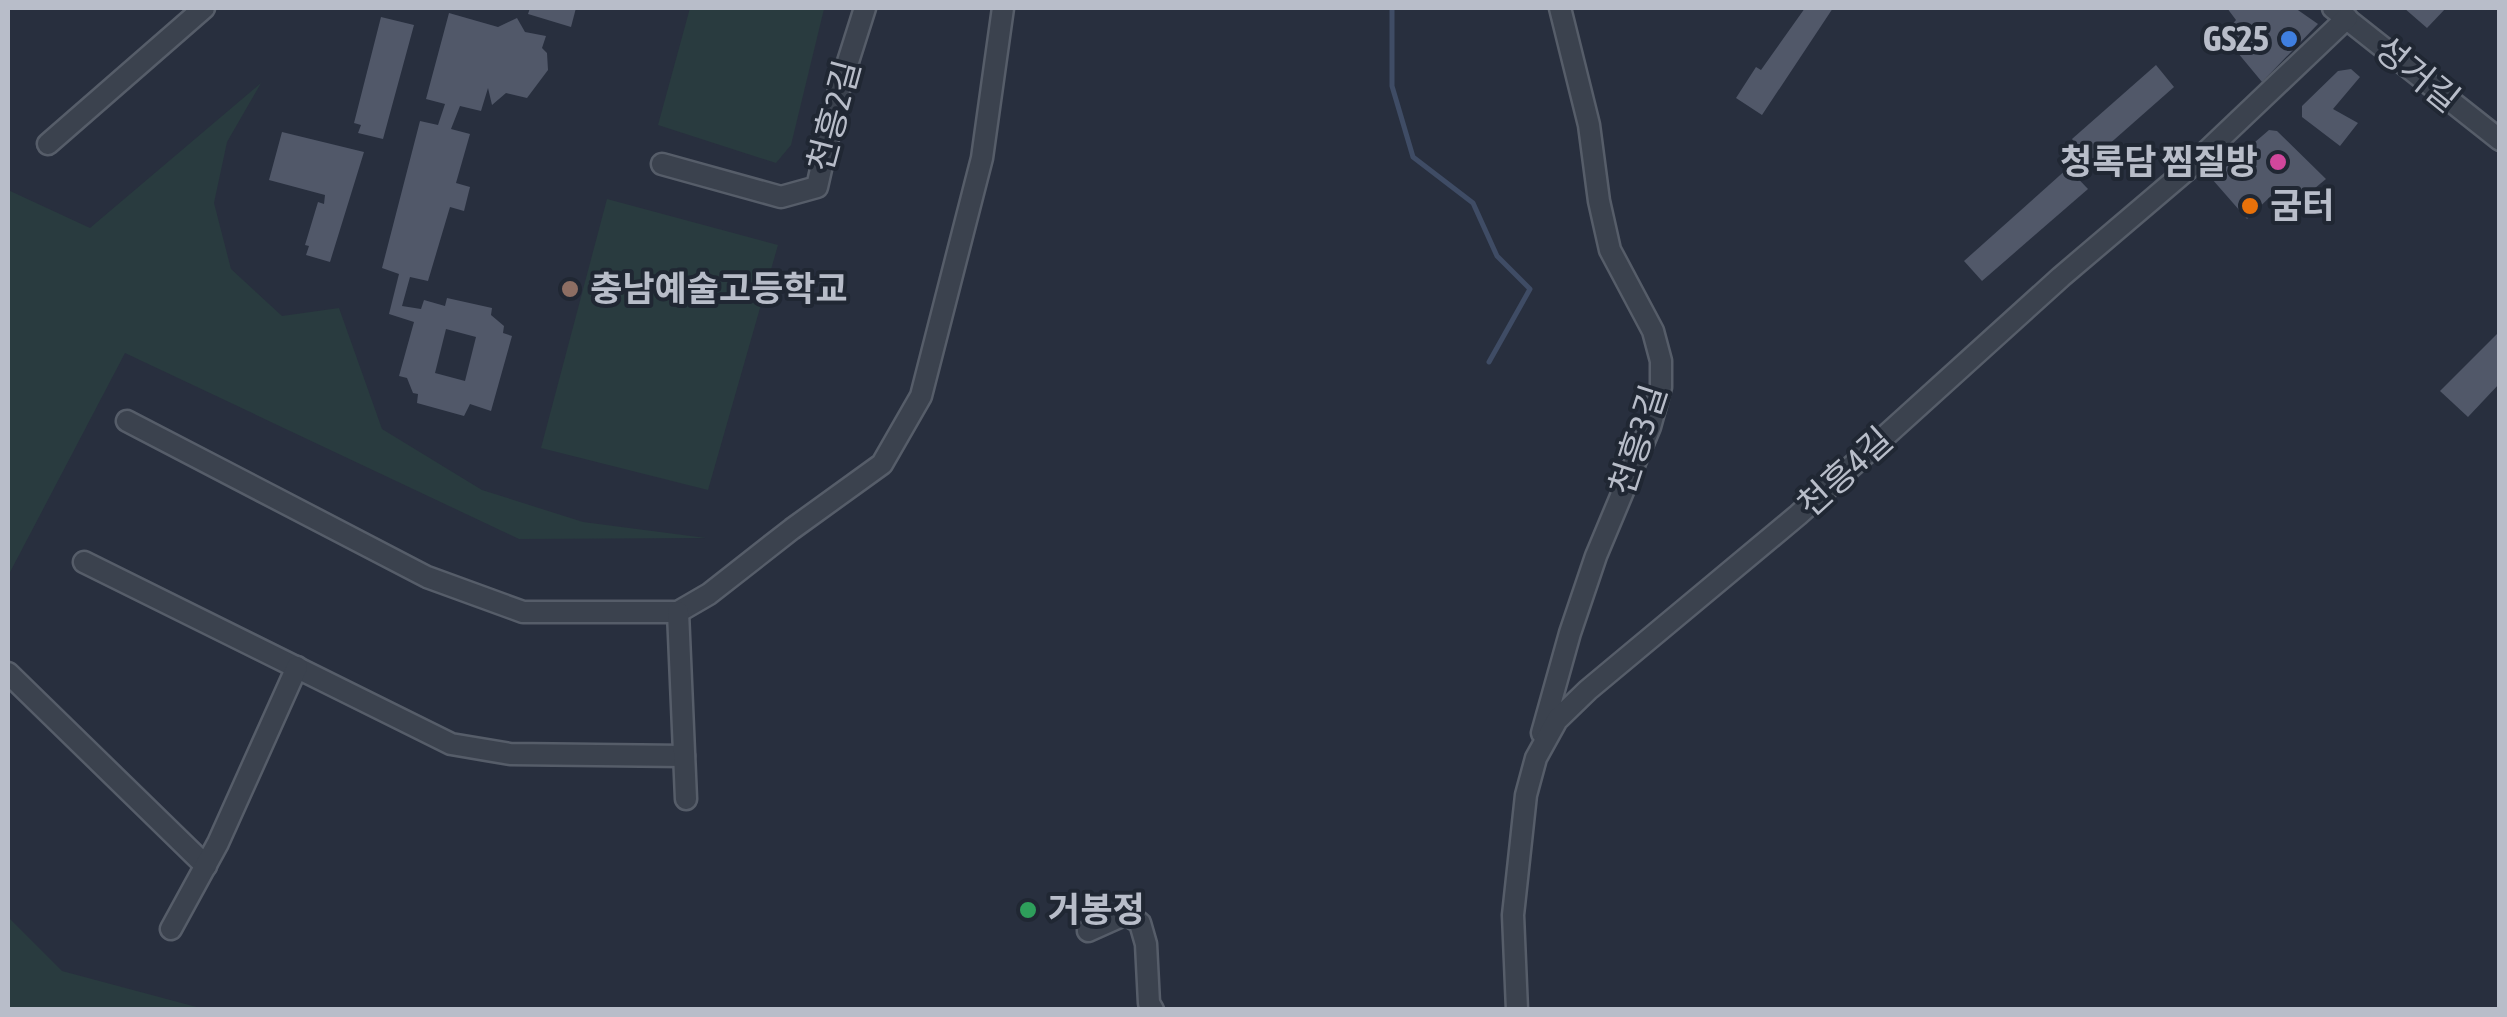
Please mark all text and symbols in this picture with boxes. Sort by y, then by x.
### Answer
place label: GS25 [2203,18,2269,58]
street label: 성거길 [2368,27,2468,119]
marker: GS25 [2278,28,2300,50]
street label: 천흥2길 [799,56,867,176]
place label: 청록담 찜질방 [2060,141,2258,181]
marker: 청록담 찜질방 [2267,151,2289,173]
place label: 굼터 [2270,185,2334,225]
marker: 굼터 [2239,195,2261,217]
place label: 충남예술고등학교 [590,268,848,308]
marker: 충남예술고등학교 [559,278,581,300]
street label: 천흥3길 [1601,380,1674,500]
street label: 천흥4길 [1789,419,1900,524]
place label: 거봉정 [1048,889,1145,929]
marker: 거봉정 [1017,899,1039,921]

